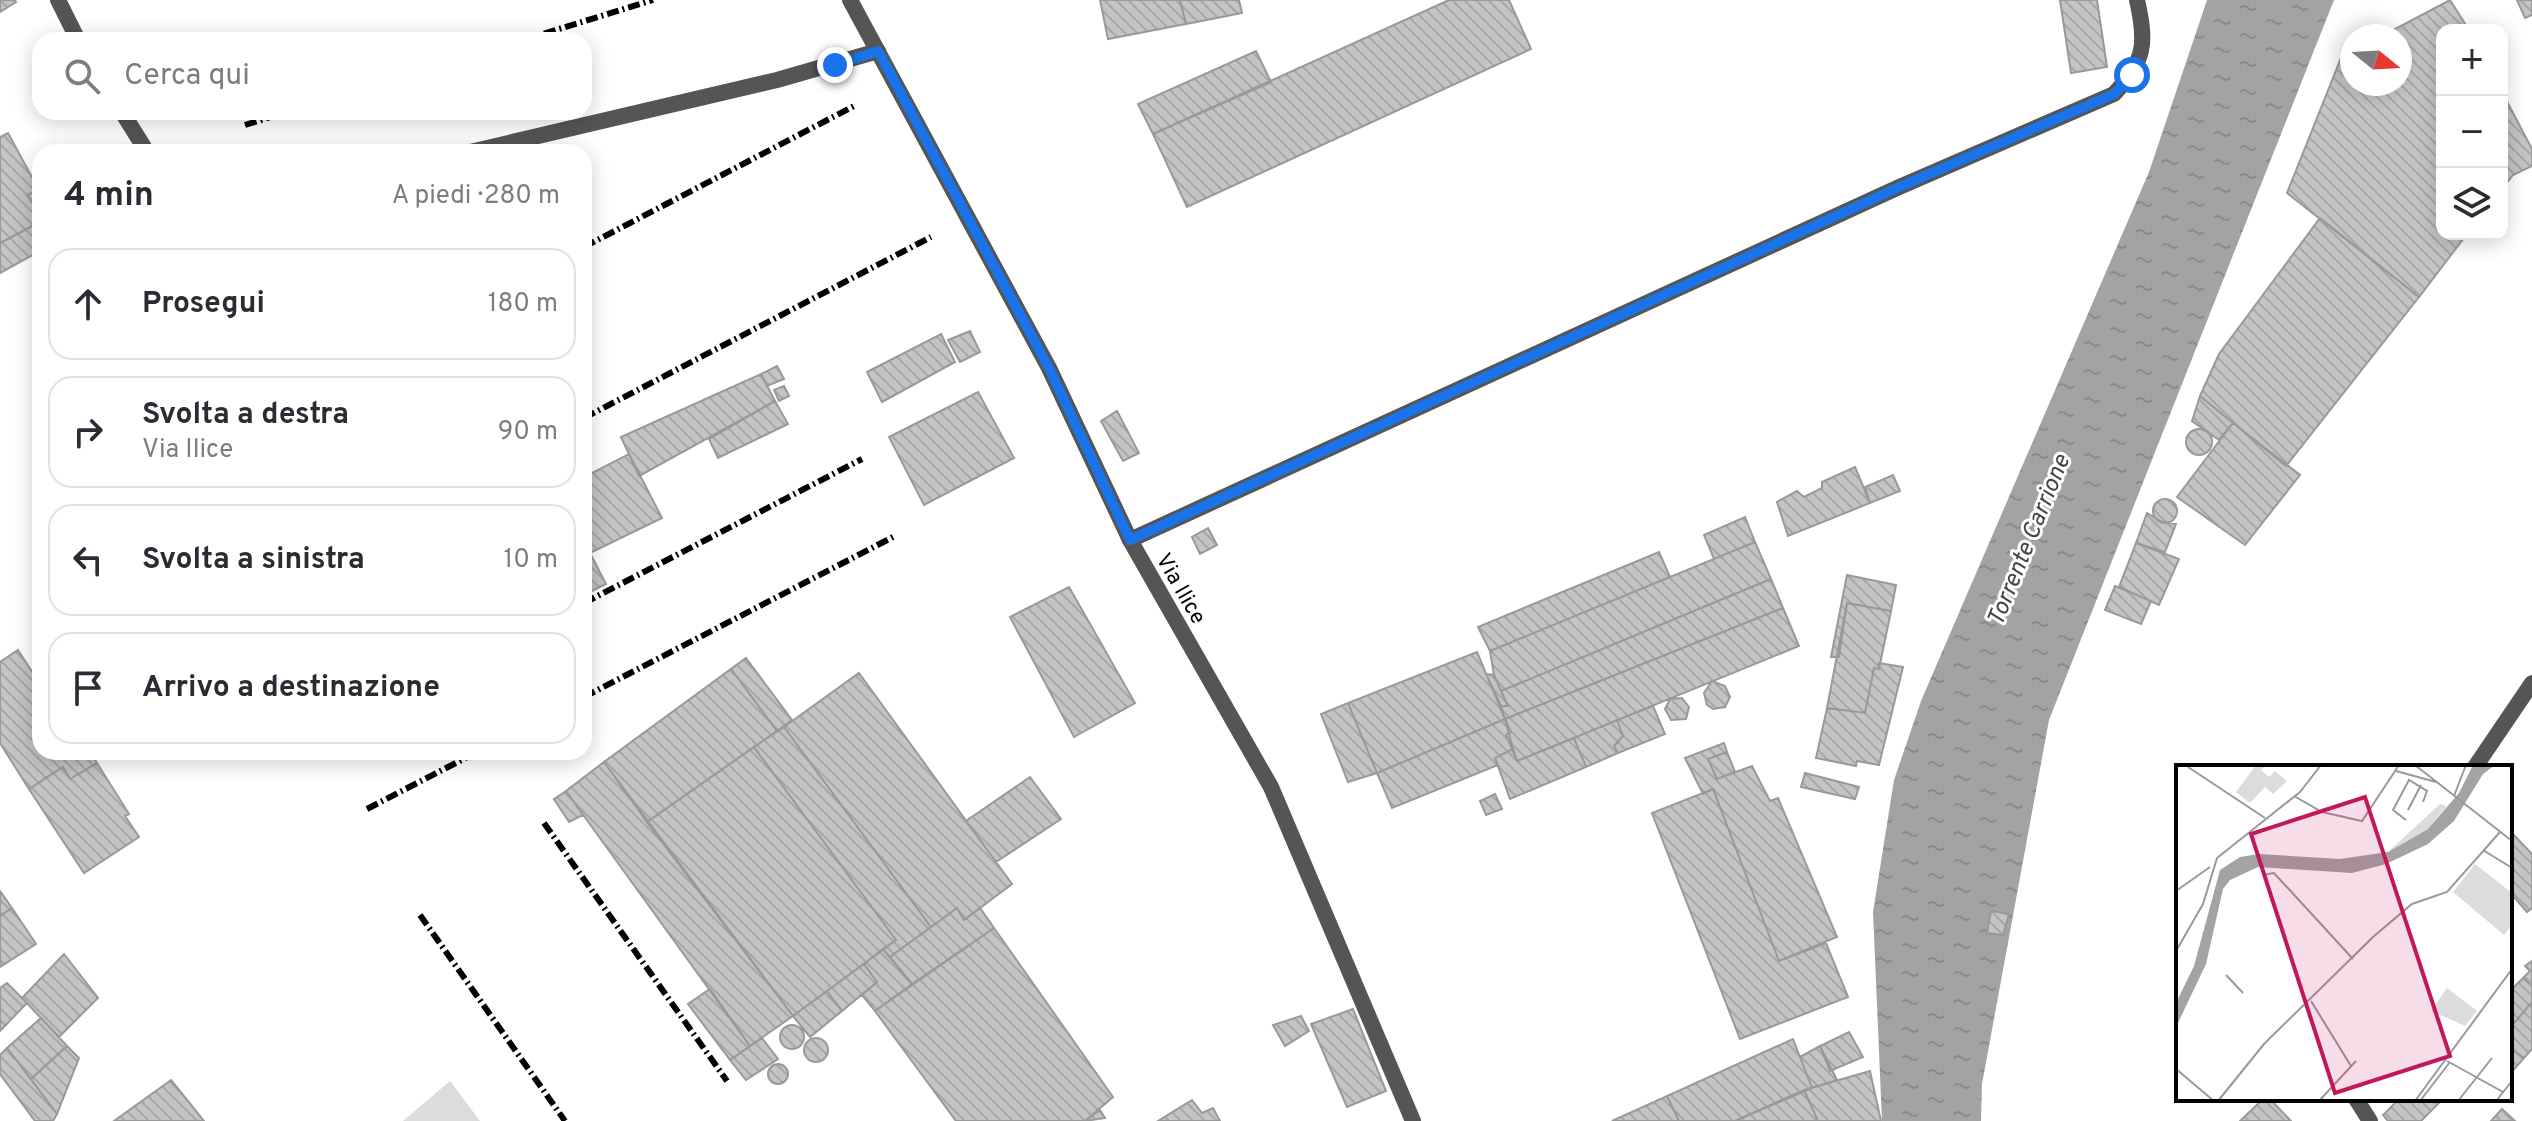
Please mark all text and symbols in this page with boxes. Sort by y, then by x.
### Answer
north arrow [2340,24,2412,96]
map controls [2436,24,2508,240]
button: + [2436,24,2508,96]
search box [32,32,592,120]
route end [817,47,853,83]
icon: search [60,54,104,98]
route start [2114,57,2150,93]
text: Cerca qui [124,58,250,95]
button: − [2436,96,2508,168]
button: layers [2436,168,2508,240]
text: 4 min [64,175,154,218]
text: A piedi · 280 m [392,180,560,213]
icon: ahead [66,282,110,326]
text: Prosegui [142,286,265,323]
text: 180 m [488,288,558,321]
text: Svolta a destra [142,397,349,434]
icon: right [66,410,110,454]
text: 90 m [498,416,558,449]
text: Via Ilice [142,434,233,467]
water label: Torrente Carrione [1982,450,2078,631]
icon: left [66,538,110,582]
text: Svolta a sinistra [142,542,365,579]
text: 10 m [503,544,558,577]
street label: Via Ilice [1149,549,1211,629]
icon: arrive [66,666,110,710]
text: Arrivo a destinazione [142,670,440,707]
inset map [2176,765,2512,1101]

